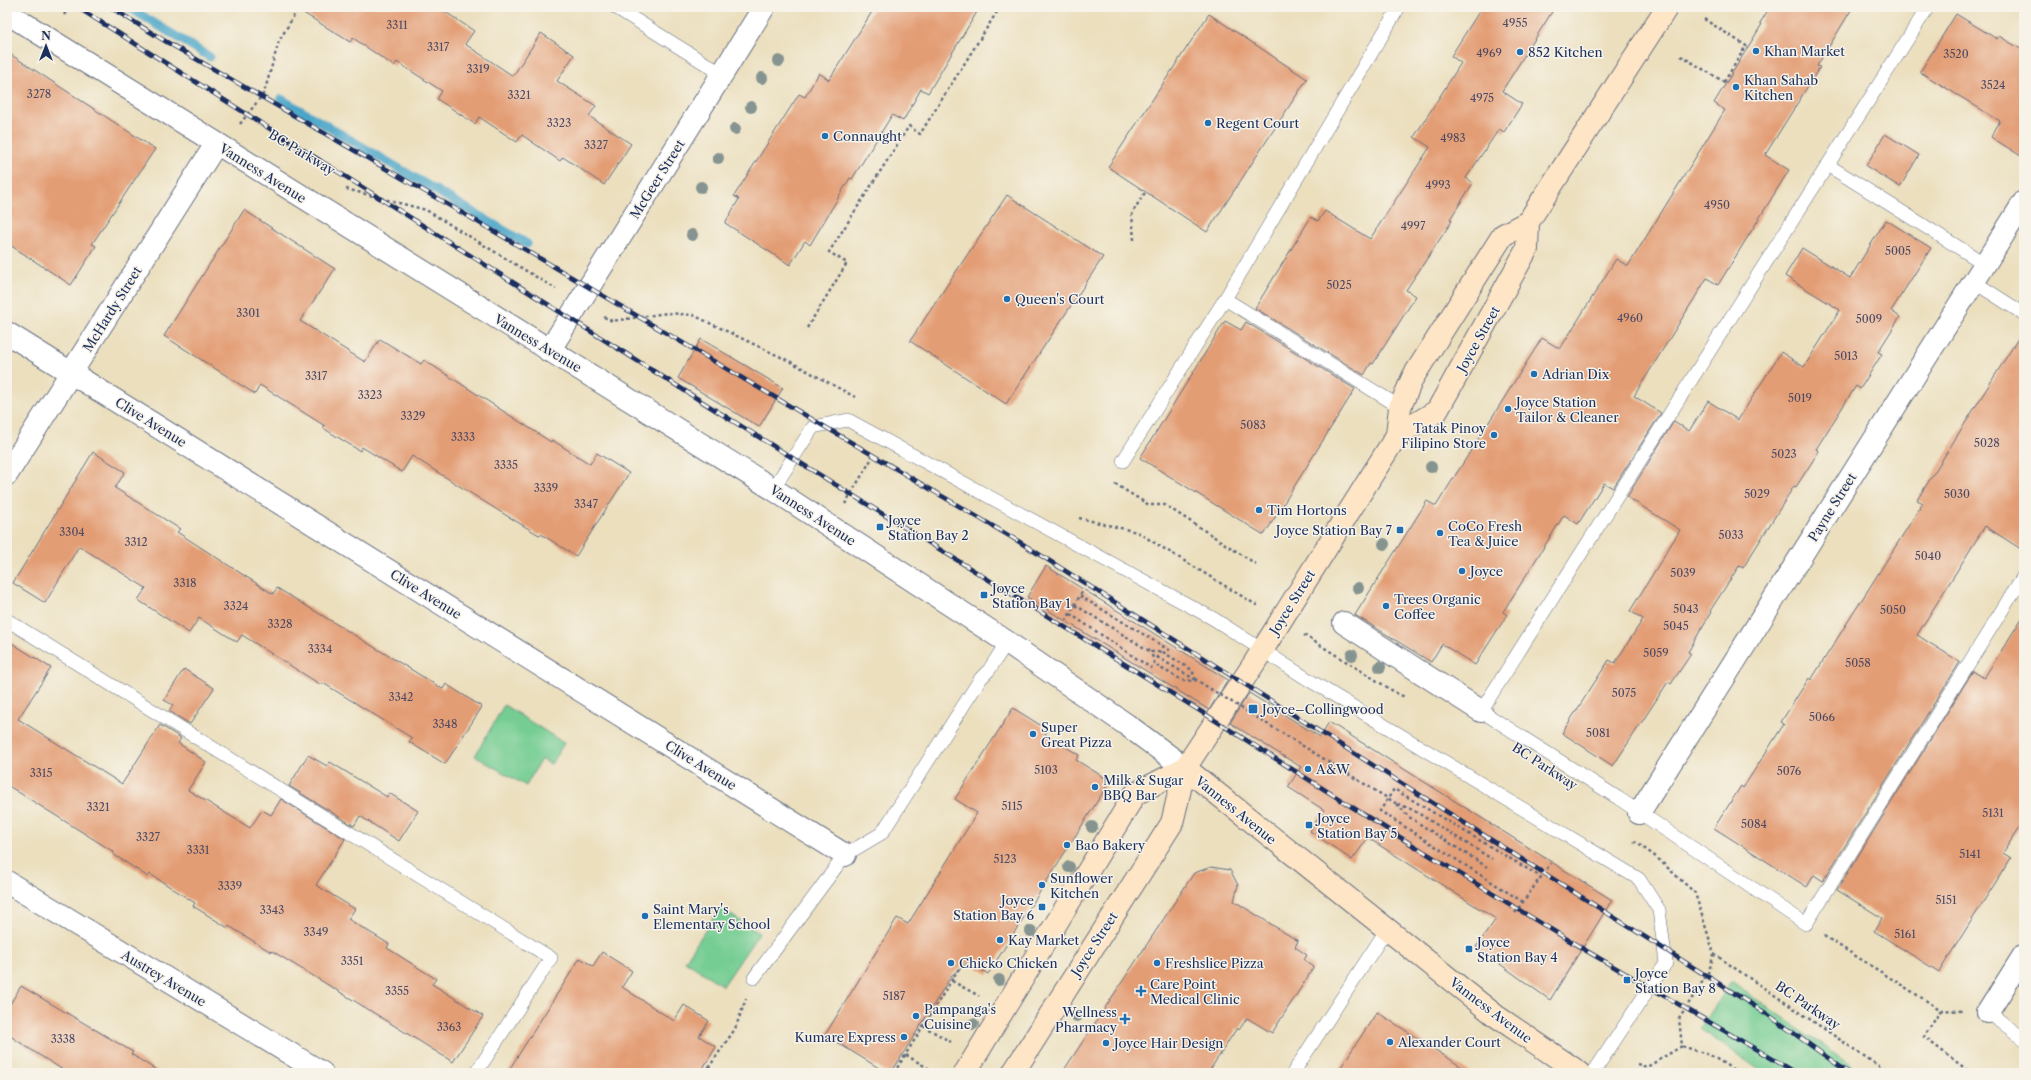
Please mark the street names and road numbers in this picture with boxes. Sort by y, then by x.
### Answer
street label: BC Parkway [266,126,339,178]
street label: McGeer Street [626,136,688,221]
street label: Vanness Avenue [216,139,309,206]
street label: McHardy Street [79,263,145,355]
street label: Joyce Street [1452,303,1503,377]
street label: Vanness Avenue [491,310,585,375]
street label: Clive Avenue [112,394,190,450]
street label: Payne Street [1805,469,1860,544]
street label: Vanness Avenue [766,481,859,549]
street label: Clive Avenue [387,566,465,622]
street label: Joyce Street [1265,566,1318,639]
street label: Clive Avenue [662,737,740,793]
street label: BC Parkway [1509,739,1581,793]
street label: Vanness Avenue [1192,772,1280,847]
street label: Joyce Street [1066,909,1121,981]
street label: Austrey Avenue [118,946,209,1010]
street label: Vanness Avenue [1446,973,1535,1046]
street label: BC Parkway [1773,977,1844,1033]

